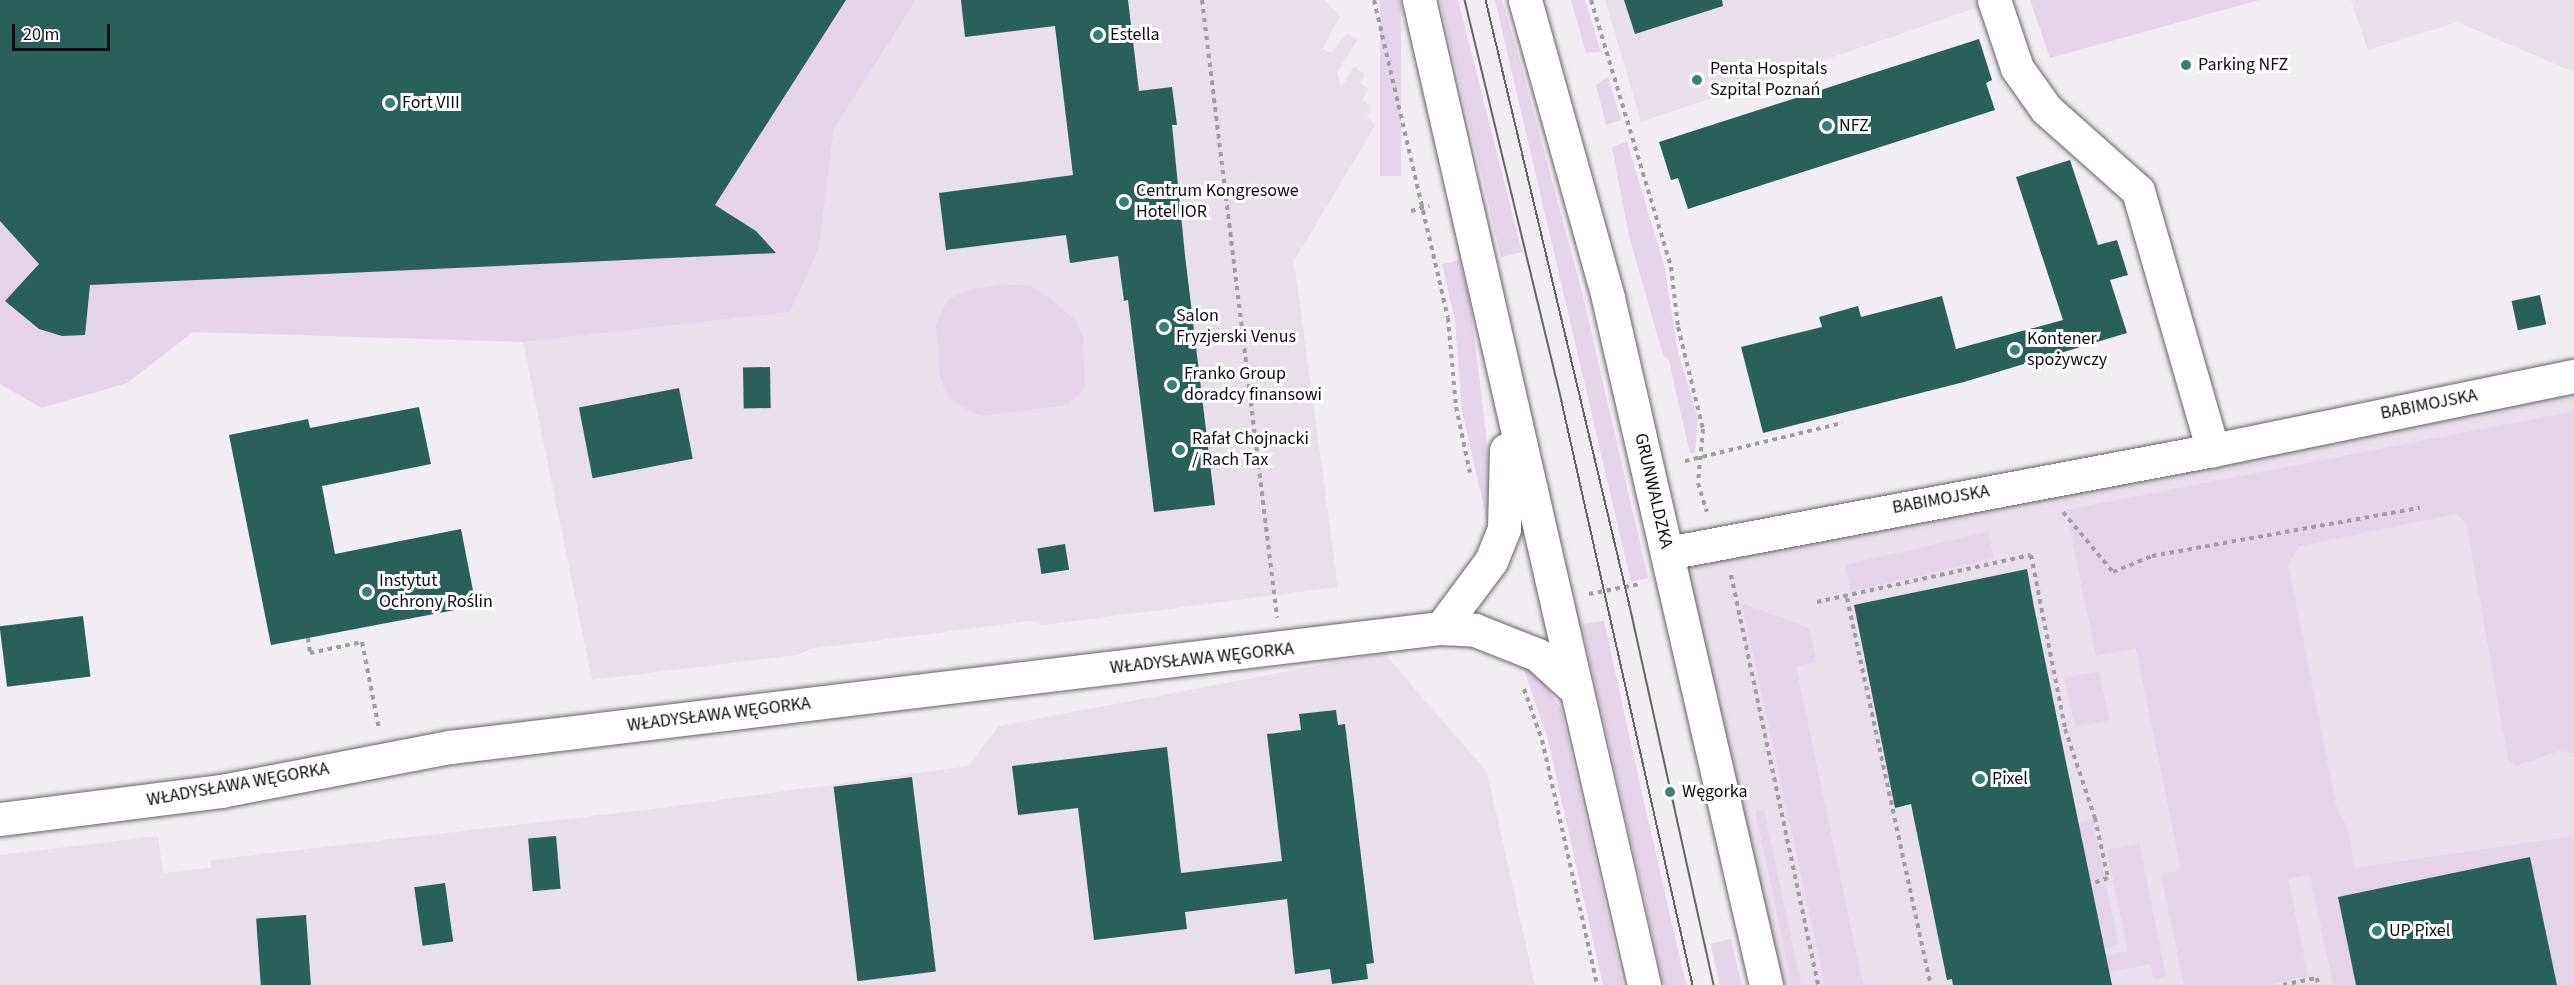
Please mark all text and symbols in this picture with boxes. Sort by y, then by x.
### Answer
scale bar [15,12,112,50]
text: 20 m [23,22,59,47]
place label: Estella [1110,24,1160,46]
marker: Estella [1091,28,1105,42]
place label: Parking NFZ [2198,54,2288,76]
marker: Parking NFZ [2179,58,2193,72]
place label: Penta Hospitals Szpital Poznań [1710,59,1827,101]
marker: Penta Hospitals Szpital Poznań [1688,71,1706,89]
place label: Fort VIII [402,92,460,114]
marker: Fort VIII [383,96,397,110]
place label: NFZ [1839,115,1869,137]
marker: NFZ [1820,119,1834,133]
place label: Centrum Kongresowe Hotel IOR [1136,181,1299,224]
marker: Centrum Kongresowe Hotel IOR [1117,195,1131,209]
place label: Salon Fryzjerski Venus [1176,306,1296,348]
marker: Salon Fryzjerski Venus [1157,320,1171,334]
place label: Kontener spożywczy [2027,329,2107,372]
marker: Kontener spożywczy [2008,343,2022,357]
place label: Franko Group doradcy finansowi [1184,364,1322,406]
marker: Franko Group doradcy finansowi [1165,378,1179,392]
street label: BABIMOJSKA [2379,385,2479,425]
place label: Rafał Chojnacki / Rach Tax [1192,429,1309,472]
street label: GRUNWALDZKA [1629,431,1677,551]
marker: Rafał Chojnacki / Rach Tax [1173,443,1187,457]
street label: BABIMOJSKA [1891,481,1991,519]
place label: Instytut Ochrony Roślin [379,571,493,614]
marker: Instytut Ochrony Roślin [360,585,374,599]
street label: WŁADYSŁAWA WĘGORKA [1109,639,1295,679]
street label: WŁADYSŁAWA WĘGORKA [626,693,812,737]
street label: WŁADYSŁAWA WĘGORKA [145,758,331,812]
place label: Pixel [1992,768,2028,790]
marker: Pixel [1973,772,1987,786]
place label: Węgorka [1682,781,1748,803]
marker: Węgorka [1663,785,1677,799]
place label: UP Pixel [2389,920,2450,942]
marker: UP Pixel [2370,924,2384,938]

